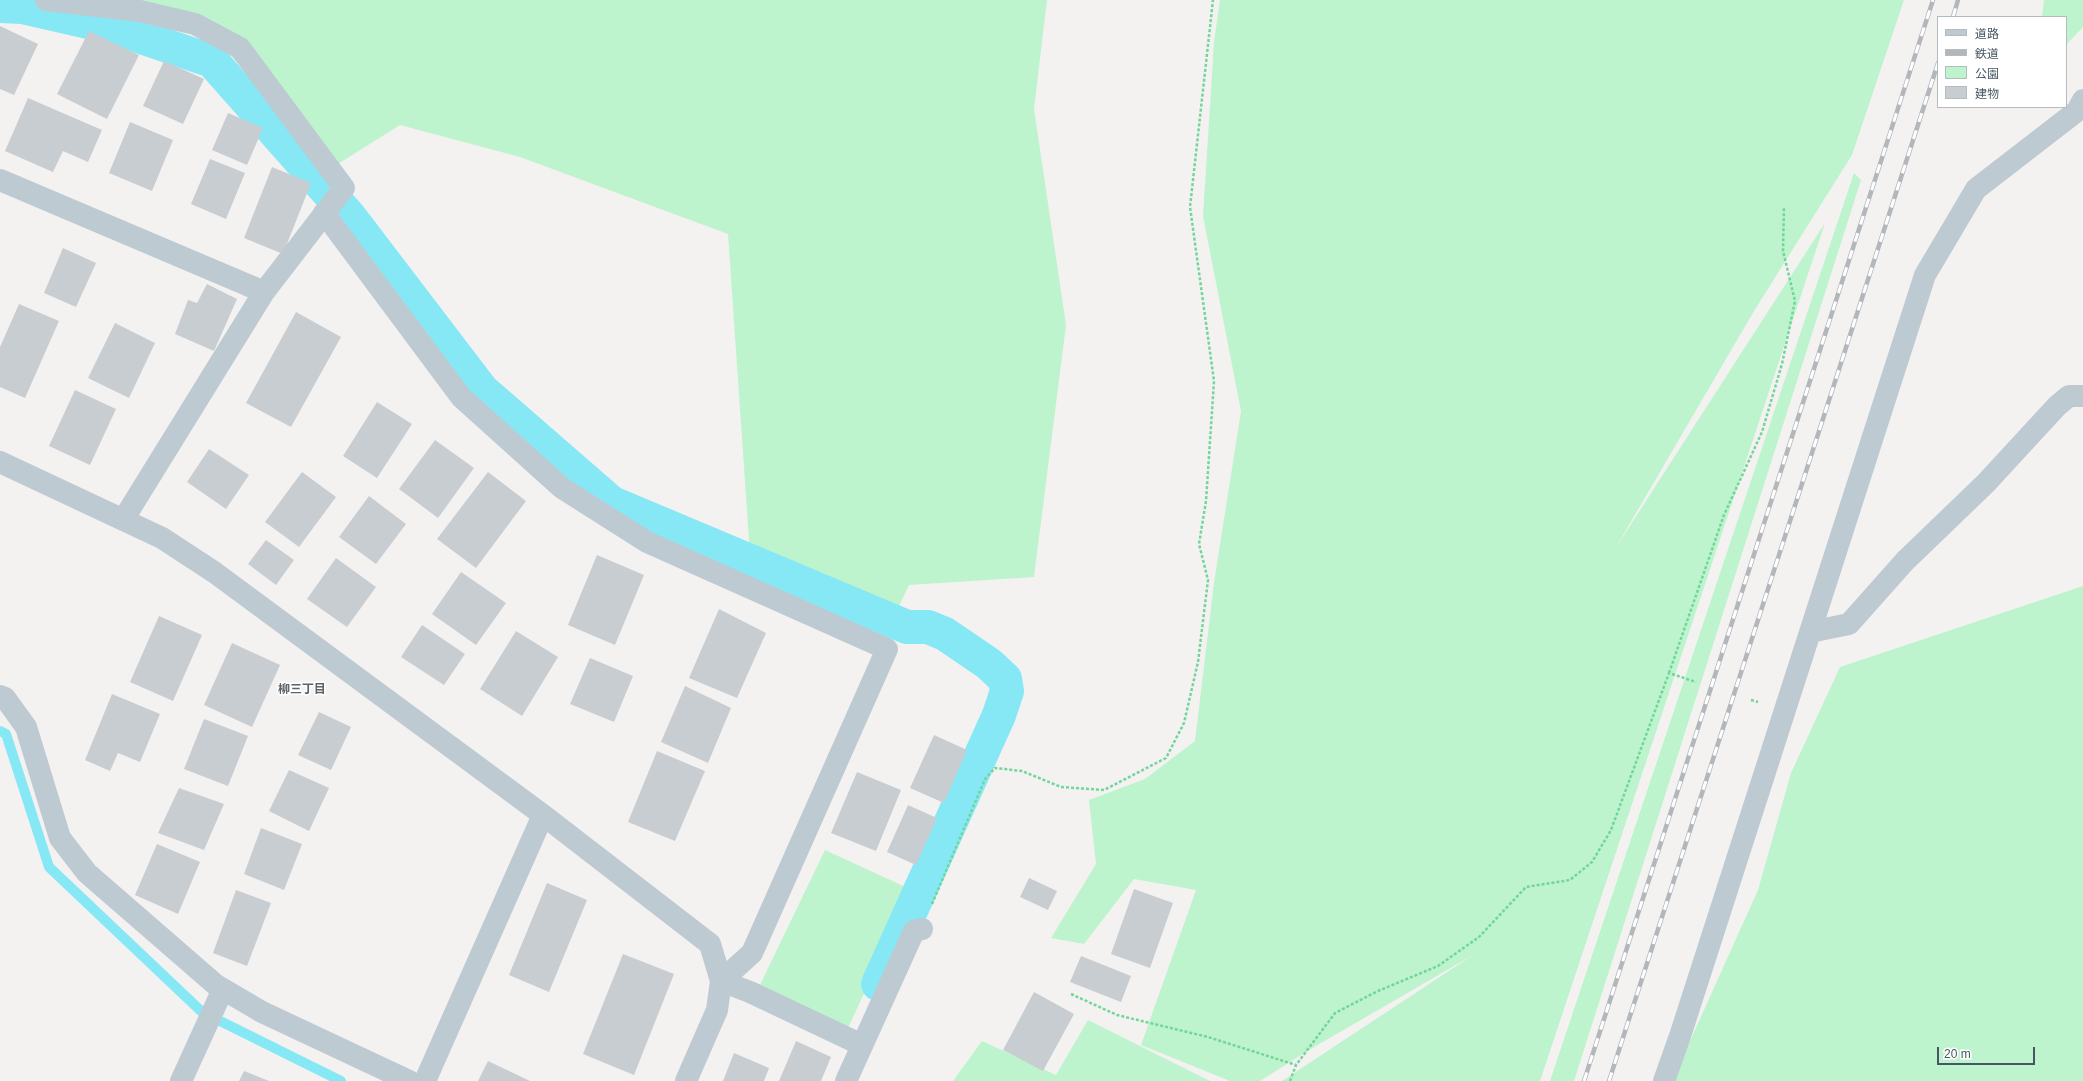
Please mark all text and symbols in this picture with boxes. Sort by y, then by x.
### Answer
legend [1937,16,2067,108]
text: 道路 [1975,27,1999,41]
text: 鉄道 [1975,47,1999,61]
text: 公園 [1975,67,1999,81]
text: 建物 [1975,87,1999,101]
district label: 柳三丁目 [278,683,326,697]
scale bar [1939,1039,2037,1065]
text: 20 m [1944,1047,1971,1061]

